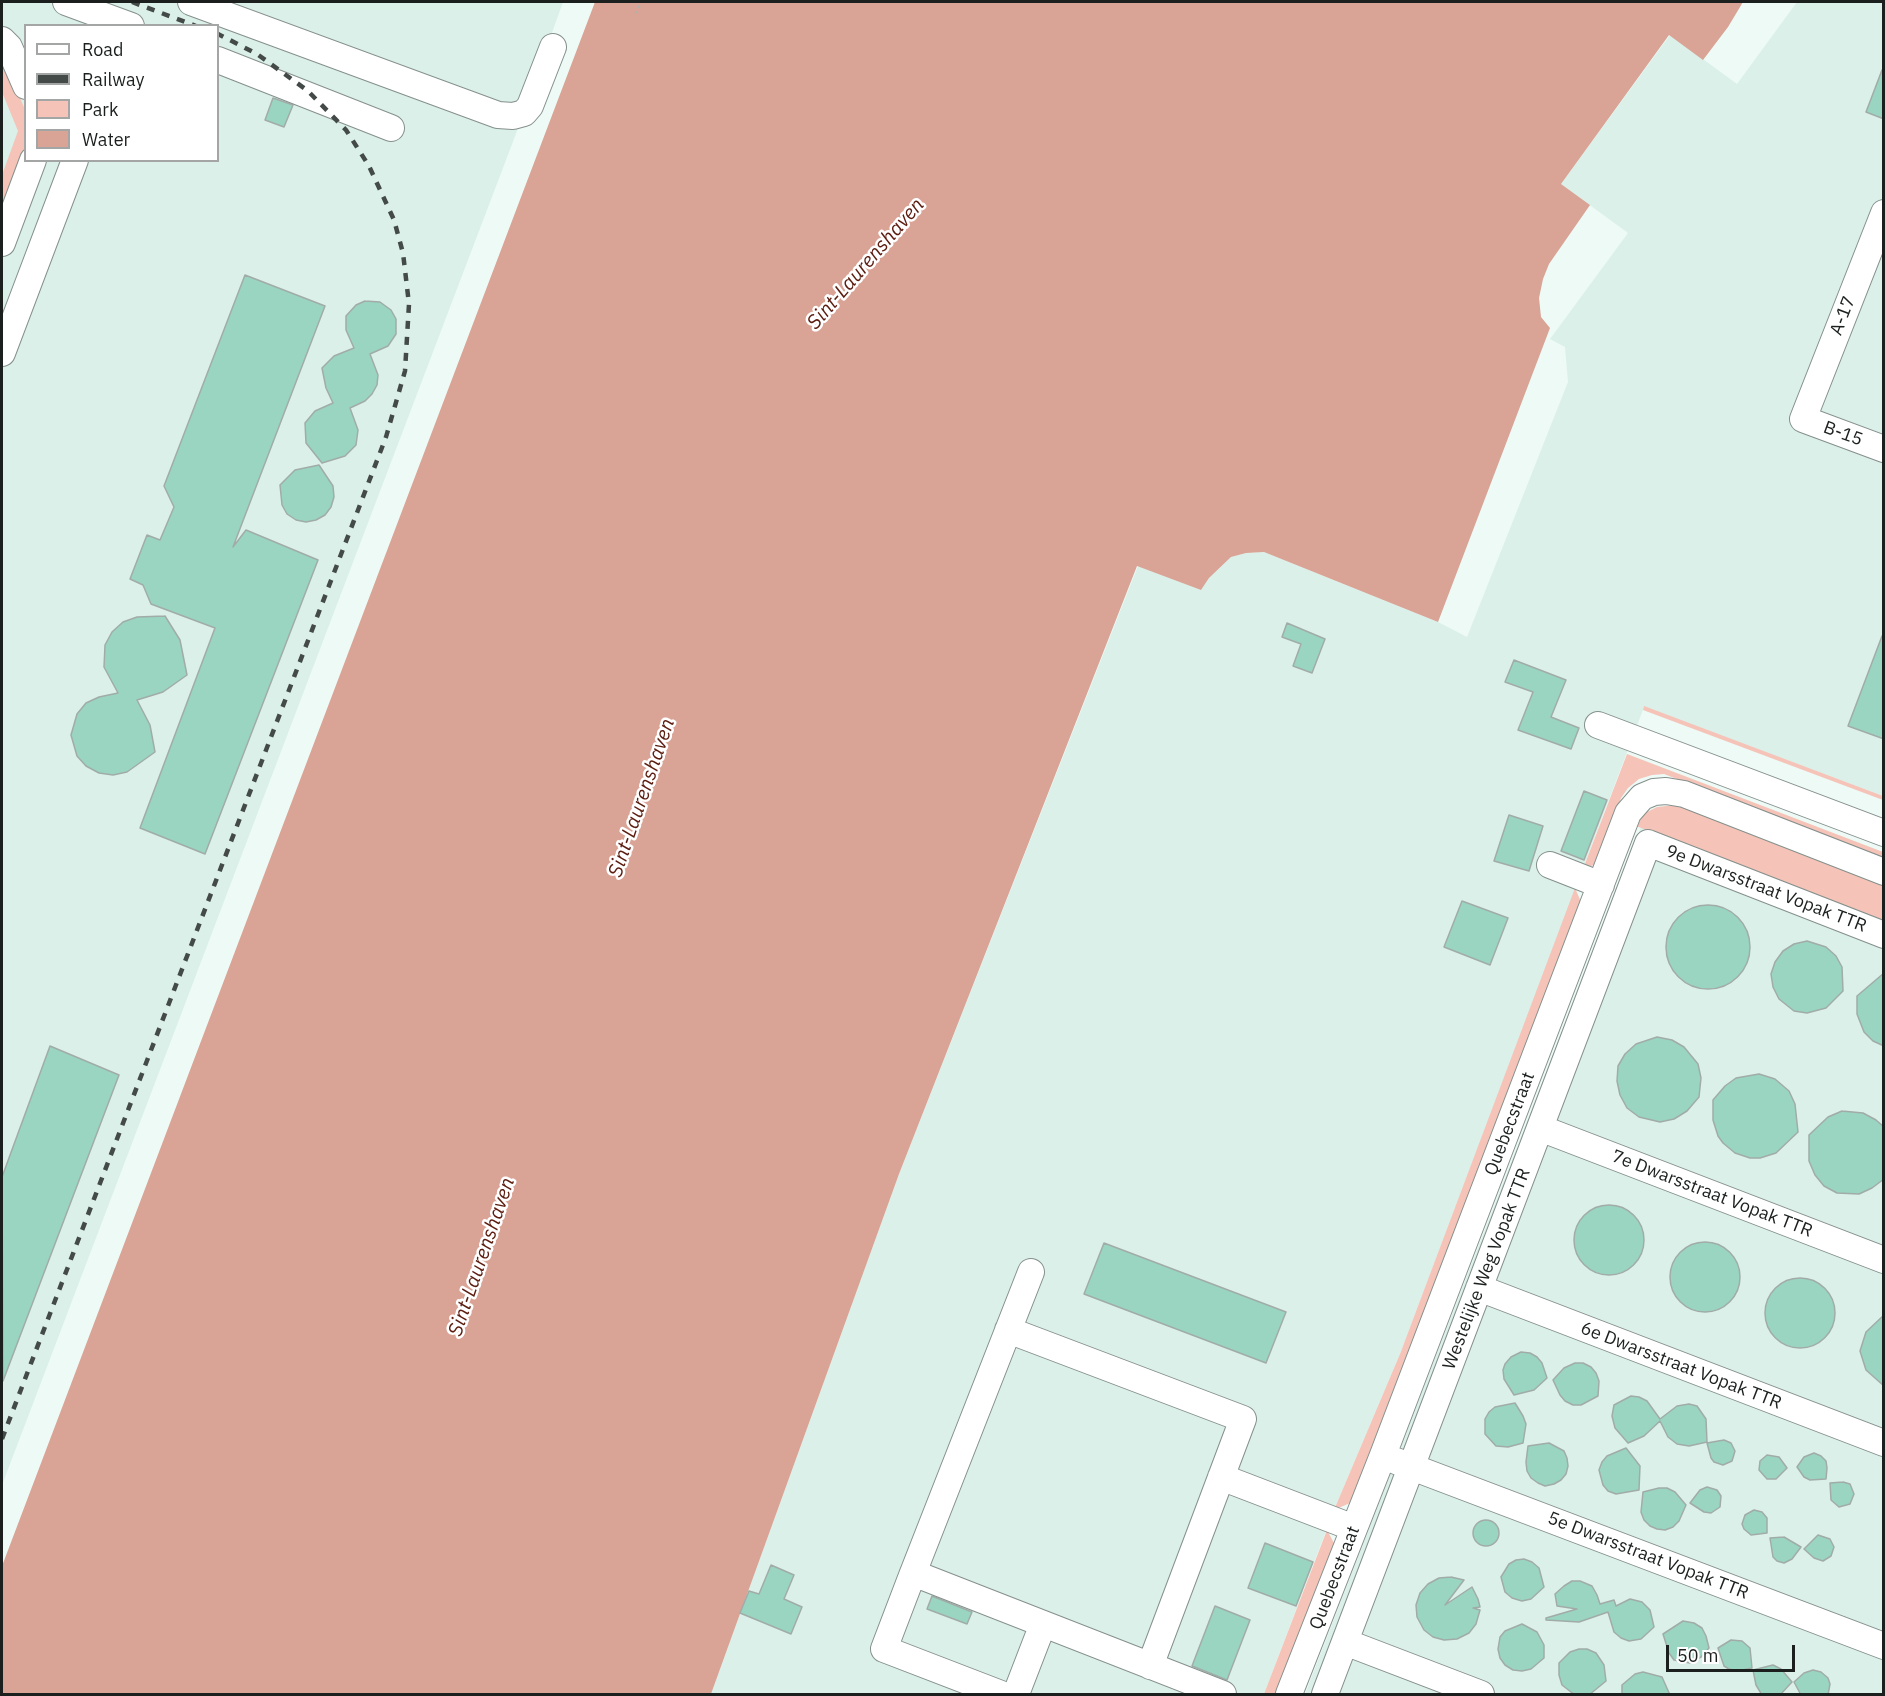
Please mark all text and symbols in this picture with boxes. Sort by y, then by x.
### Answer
legend [24,24,219,162]
text: Road [82,38,123,61]
text: Railway [82,68,144,91]
text: Park [82,98,118,121]
text: Water [82,128,130,151]
water label: Sint-Laurenshaven [802,193,930,335]
street label: A-17 [1826,293,1860,339]
street label: B-15 [1820,417,1866,451]
water label: Sint-Laurenshaven [604,716,680,880]
street label: 9e Dwarsstraat Vopak TTR [1662,841,1870,937]
street label: Quebecstraat [1480,1069,1540,1179]
street label: 7e Dwarsstraat Vopak TTR [1608,1146,1816,1242]
street label: Westelijke Weg Vopak TTR [1439,1165,1535,1373]
water label: Sint-Laurenshaven [444,1175,520,1339]
street label: 6e Dwarsstraat Vopak TTR [1577,1318,1785,1414]
street label: 5e Dwarsstraat Vopak TTR [1544,1508,1752,1604]
street label: Quebecstraat [1305,1523,1365,1633]
scale bar [1669,1633,1798,1671]
text: 50 m [1677,1644,1719,1667]

